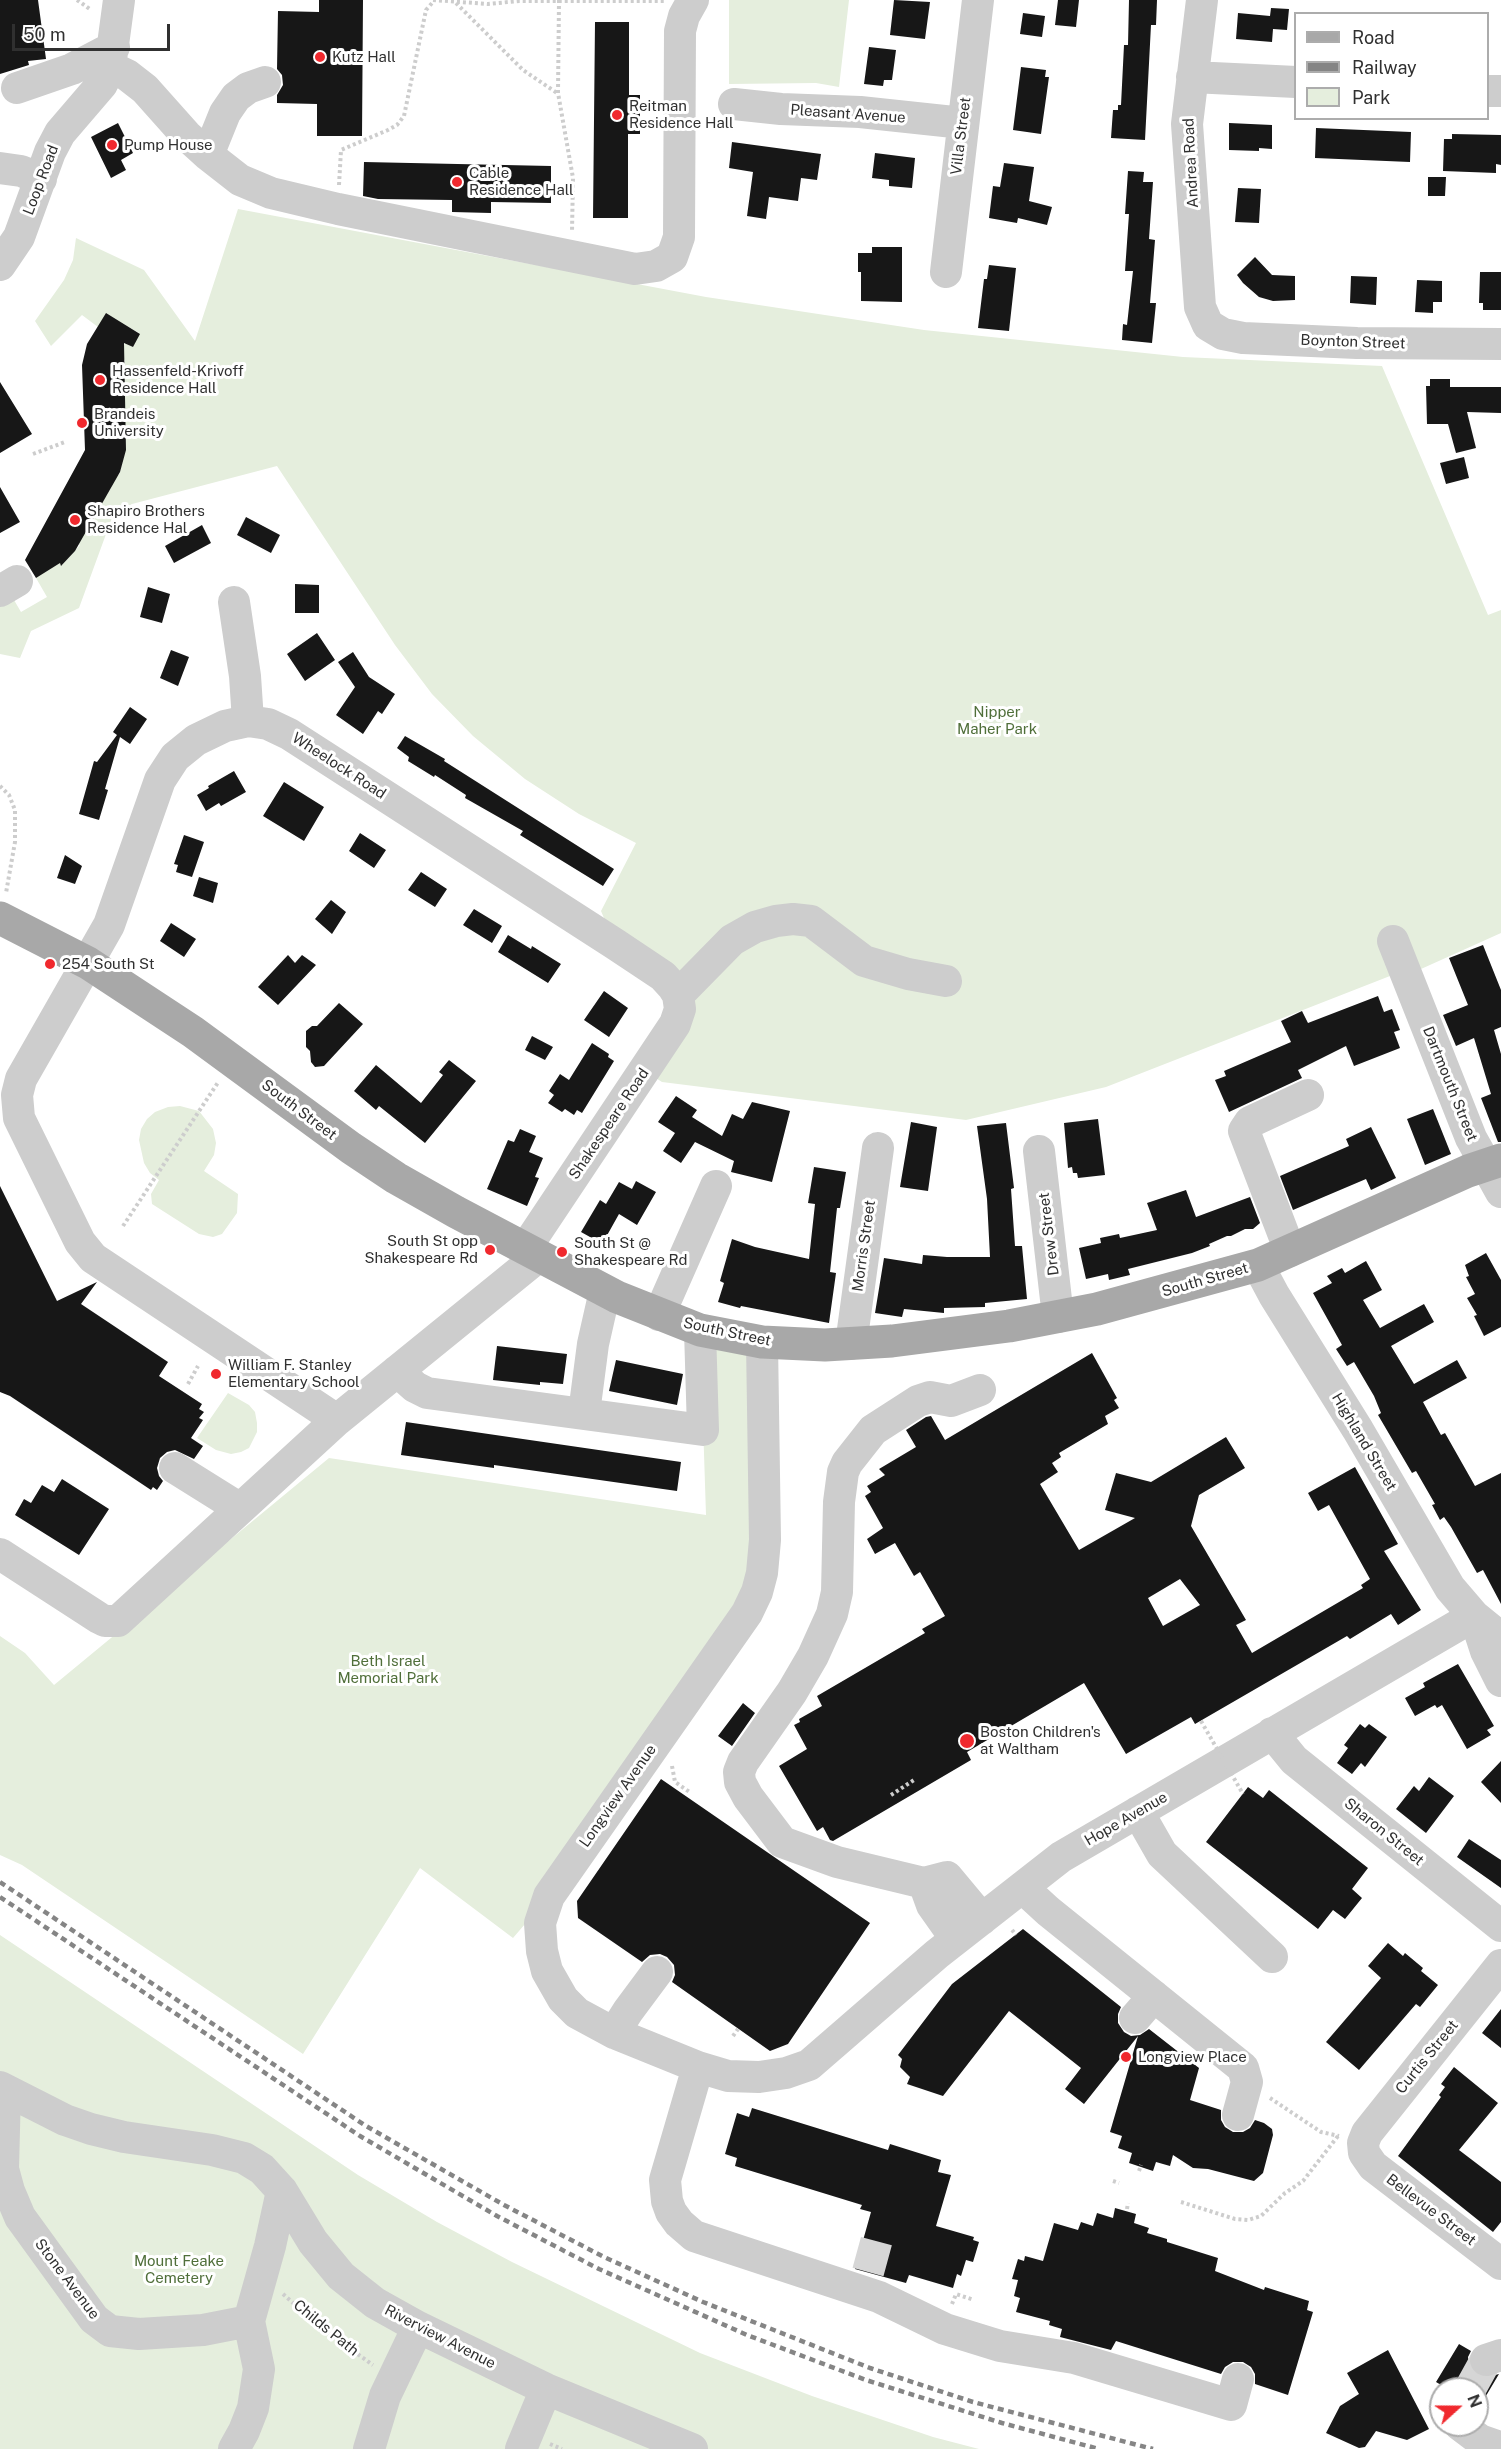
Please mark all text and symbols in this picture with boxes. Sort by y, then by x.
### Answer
scale bar [15,12,172,50]
legend [1294,12,1489,120]
text: 50 m [23,24,66,45]
text: Road [1352,27,1395,48]
place label: Kutz Hall [332,48,396,66]
marker: Kutz Hall [313,50,327,64]
text: Railway [1352,57,1417,78]
text: Park [1352,87,1390,108]
street label: Villa Street [947,96,975,176]
place label: Reitman Residence Hall [629,97,734,132]
street label: Pleasant Avenue [790,101,906,127]
marker: Reitman Residence Hall [610,108,624,122]
street label: Andrea Road [1180,118,1202,208]
place label: Pump House [124,136,212,154]
marker: Pump House [105,138,119,152]
street label: Loop Road [19,142,63,218]
place label: Cable Residence Hall [469,164,574,199]
marker: Cable Residence Hall [450,175,464,189]
street label: Boynton Street [1300,331,1406,353]
place label: Hassenfeld-Krivoff Residence Hall [112,362,244,397]
marker: Hassenfeld-Krivoff Residence Hall [93,373,107,387]
place label: Brandeis University [94,405,164,440]
marker: Brandeis University [75,416,89,430]
place label: Shapiro Brothers Residence Hal [87,502,205,537]
marker: Shapiro Brothers Residence Hal [68,513,82,527]
park label: Nipper Maher Park [957,703,1037,738]
street label: Wheelock Road [289,729,389,803]
place label: 254 South St [62,955,155,973]
marker: 254 South St [43,957,57,971]
street label: Dartmouth Street [1419,1024,1481,1144]
street label: Shakespeare Road [565,1065,653,1183]
street label: South Street [258,1076,340,1144]
street label: Drew Street [1035,1191,1063,1277]
street label: Morris Street [849,1199,879,1293]
place label: South St opp Shakespeare Rd [365,1232,478,1267]
place label: South St @ Shakespeare Rd [574,1234,687,1269]
marker: South St opp Shakespeare Rd [483,1243,497,1257]
marker: South St @ Shakespeare Rd [555,1245,569,1259]
street label: South Street [1160,1259,1250,1301]
street label: South Street [682,1314,772,1350]
place label: William F. Stanley Elementary School [228,1356,360,1391]
marker: William F. Stanley Elementary School [209,1367,223,1381]
street label: Highland Street [1328,1390,1400,1494]
park label: Beth Israel Memorial Park [337,1652,439,1687]
place label: Boston Children's at Waltham [980,1723,1101,1758]
marker: Boston Children's at Waltham [958,1732,976,1750]
street label: Longview Avenue [576,1741,660,1851]
street label: Hope Avenue [1081,1788,1171,1850]
street label: Sharon Street [1341,1794,1427,1870]
street label: Curtis Street [1392,2017,1462,2097]
place label: Longview Place [1138,2048,1247,2066]
marker: Longview Place [1119,2050,1133,2064]
street label: Bellevue Street [1383,2170,1479,2250]
street label: Stone Avenue [31,2235,103,2323]
park label: Mount Feake Cemetery [134,2252,224,2287]
street label: Childs Path [290,2296,362,2360]
street label: Riverview Avenue [381,2301,499,2373]
north arrow [1429,2377,1489,2437]
text: N [1463,2392,1486,2410]

